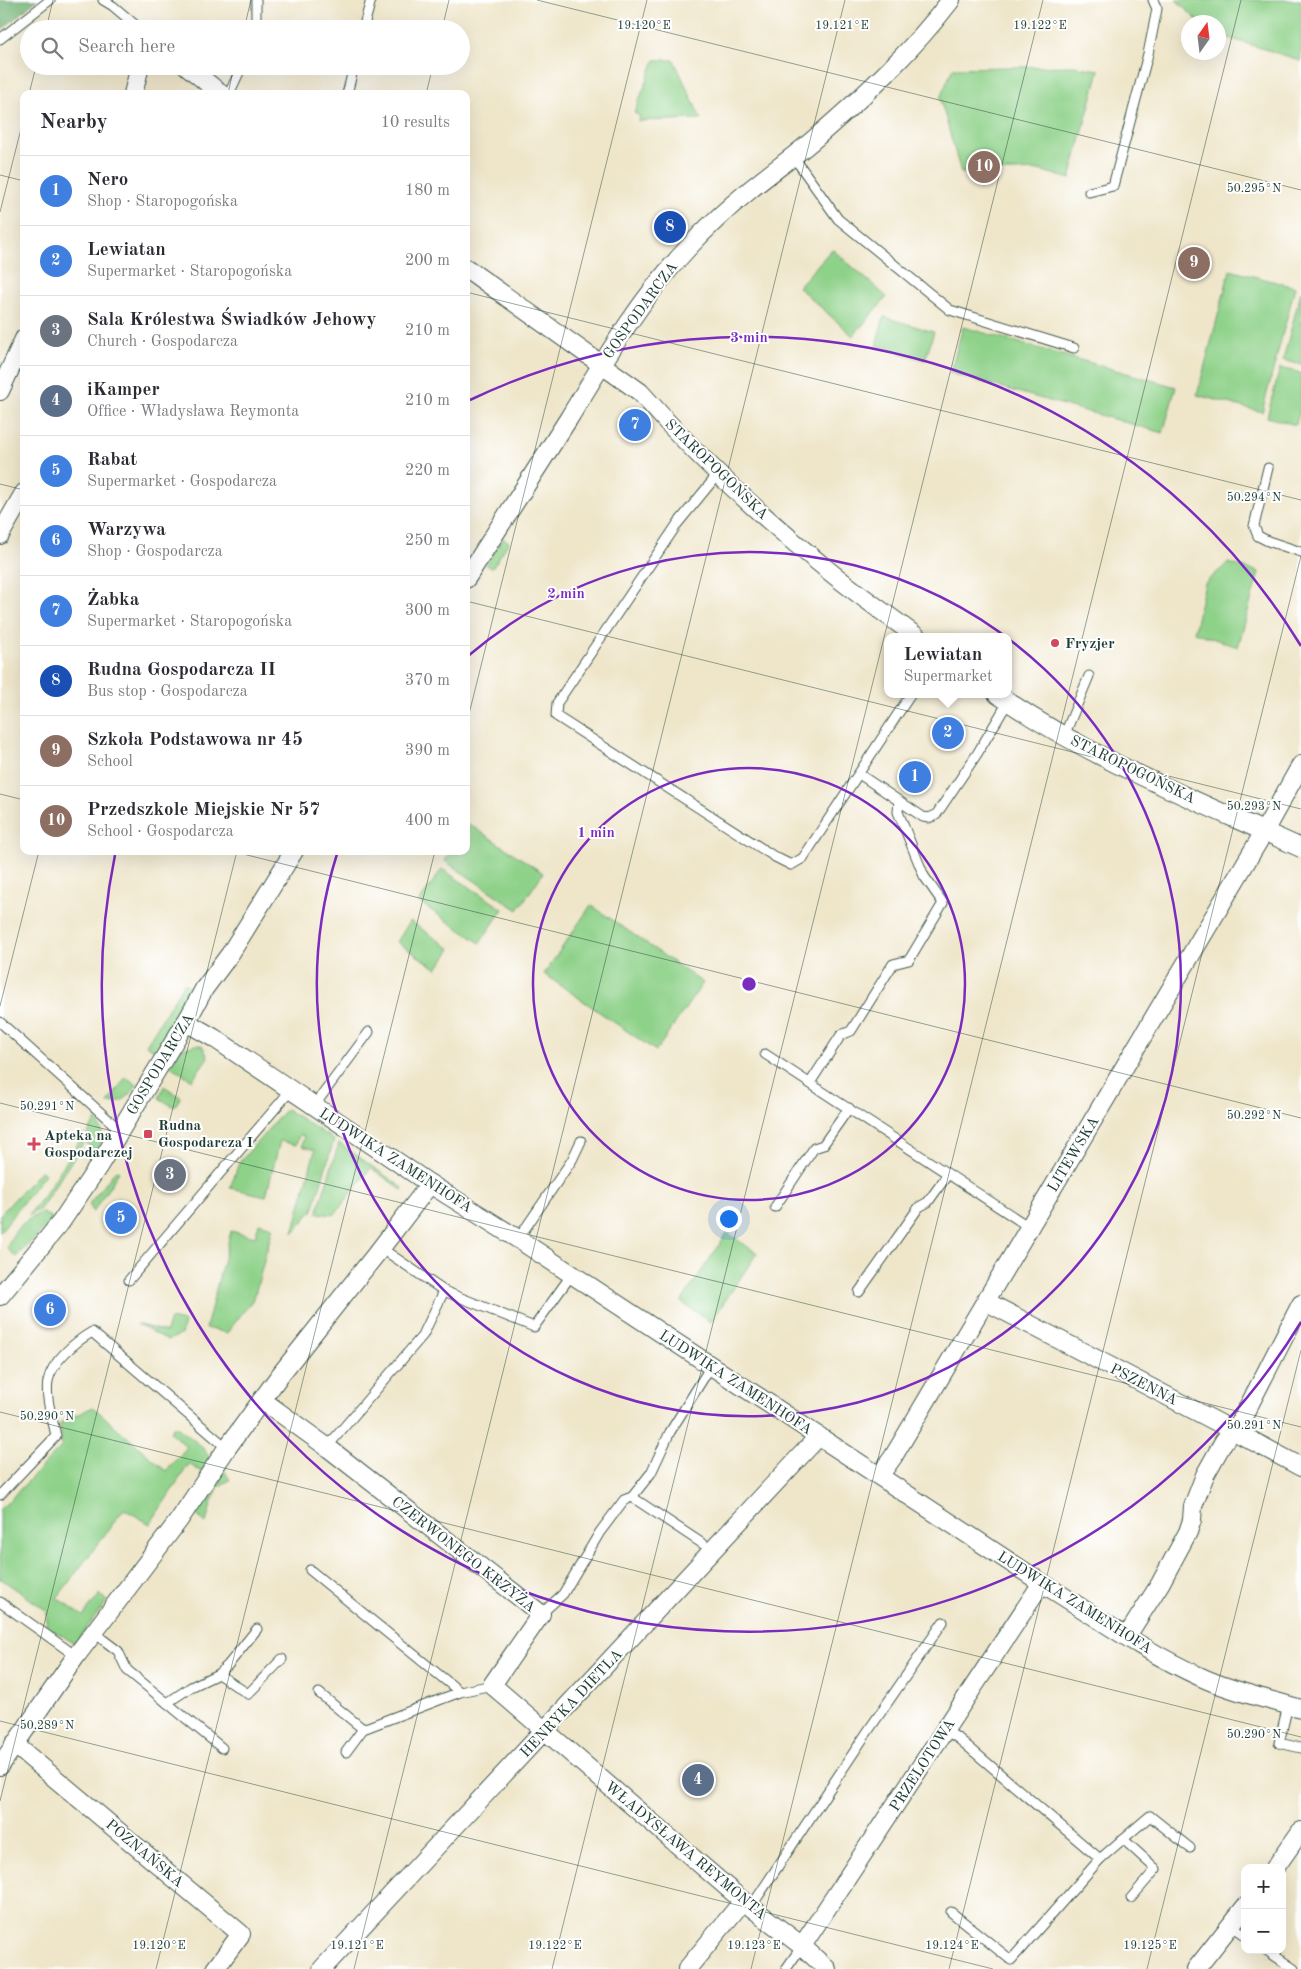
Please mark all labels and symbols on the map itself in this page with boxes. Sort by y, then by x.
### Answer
north arrow [1181,15,1226,60]
text: 19.120°E [617,20,671,32]
text: 19.121°E [815,20,869,32]
text: 19.122°E [1013,20,1067,32]
pin: 10 [968,148,1000,186]
text: 50.295°N [1227,182,1281,195]
pin: 8 [654,208,686,246]
pin: 9 [1178,244,1210,282]
street label: GOSPODARCZA [601,259,682,362]
text: 3 min [730,331,768,346]
pin: 7 [619,406,651,444]
street label: STAROPOGOŃSKA [661,414,774,523]
text: 50.294°N [1227,491,1281,504]
text: 2 min [547,587,585,602]
marker: Fryzjer [1049,637,1061,649]
place label: Fryzjer [1065,637,1115,652]
pin: 2 [932,714,964,752]
street label: STAROPOGOŃSKA [1067,730,1200,807]
pin: 1 [899,758,931,796]
text: 50.293°N [1227,800,1281,813]
text: 1 min [577,826,615,841]
centre of rings [740,975,758,993]
street label: GOSPODARCZA [125,1011,198,1118]
text: 50.291°N [20,1100,74,1113]
street label: LUDWIKA ZAMENHOFA [316,1106,475,1217]
text: 50.292°N [1227,1109,1281,1122]
street label: LITEWSKA [1046,1114,1103,1195]
place label: Rudna Gospodarcza I [158,1119,253,1151]
marker: Rudna Gospodarcza I [142,1128,154,1140]
place label: Apteka na Gospodarczej [44,1129,133,1161]
marker: Apteka na Gospodarczej [28,1138,40,1150]
pin: 3 [154,1156,186,1194]
pin: 5 [105,1199,137,1237]
your location [716,1206,742,1232]
pin: 6 [34,1291,66,1329]
street label: LUDWIKA ZAMENHOFA [656,1328,815,1439]
street label: PSZENNA [1107,1362,1180,1409]
text: 50.290°N [20,1410,74,1423]
text: 50.291°N [1227,1419,1281,1432]
street label: CZERWONEGO KRZYŻA [388,1492,540,1616]
street label: LUDWIKA ZAMENHOFA [994,1549,1155,1657]
street label: HENRYKA DIETLA [518,1647,626,1761]
street label: PRZELOTOWA [888,1716,959,1815]
text: 50.289°N [20,1719,74,1732]
text: 50.290°N [1227,1728,1281,1741]
pin: 4 [682,1761,714,1799]
street label: WŁADYSŁAWA REYMONTA [601,1779,769,1923]
street label: POZNAŃSKA [102,1814,189,1891]
text: 19.125°E [1123,1939,1177,1952]
text: 19.120°E [132,1940,186,1952]
text: 19.121°E [330,1940,384,1952]
text: 19.122°E [528,1940,582,1952]
text: 19.123°E [727,1940,781,1952]
text: 19.124°E [925,1940,979,1952]

